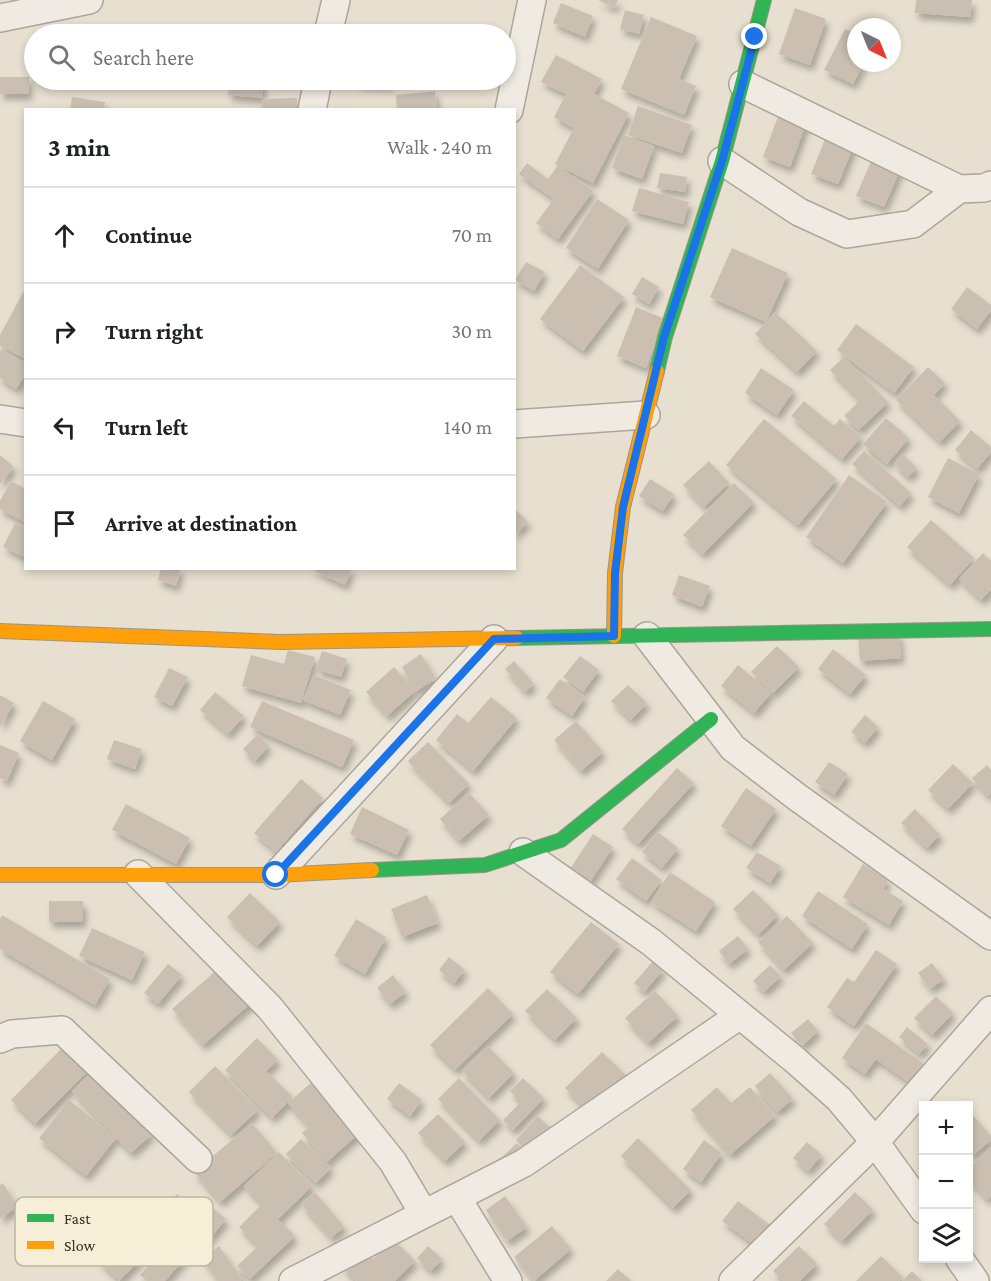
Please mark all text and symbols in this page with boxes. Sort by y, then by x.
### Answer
north arrow [847,18,901,72]
route end [741,23,767,49]
search box [24,24,516,90]
icon: search [45,41,78,74]
text: Search here [93,45,194,70]
text: 3 min [48,133,110,162]
text: Walk · 240 m [387,136,492,158]
icon: ahead [48,219,81,252]
text: Continue [105,223,192,248]
text: 70 m [452,224,492,246]
icon: right [48,315,81,348]
text: Turn right [105,319,203,344]
text: 30 m [451,320,492,342]
icon: left [48,411,81,444]
text: Turn left [105,415,188,440]
text: 140 m [444,416,492,438]
icon: arrive [48,507,81,540]
text: Arrive at destination [105,511,297,536]
route start [262,861,288,887]
map controls [919,1101,973,1263]
button: + [919,1101,973,1155]
button: − [919,1155,973,1209]
legend [15,1197,213,1266]
button: layers [919,1209,973,1263]
text: Fast [64,1210,91,1227]
text: Slow [64,1237,96,1254]

